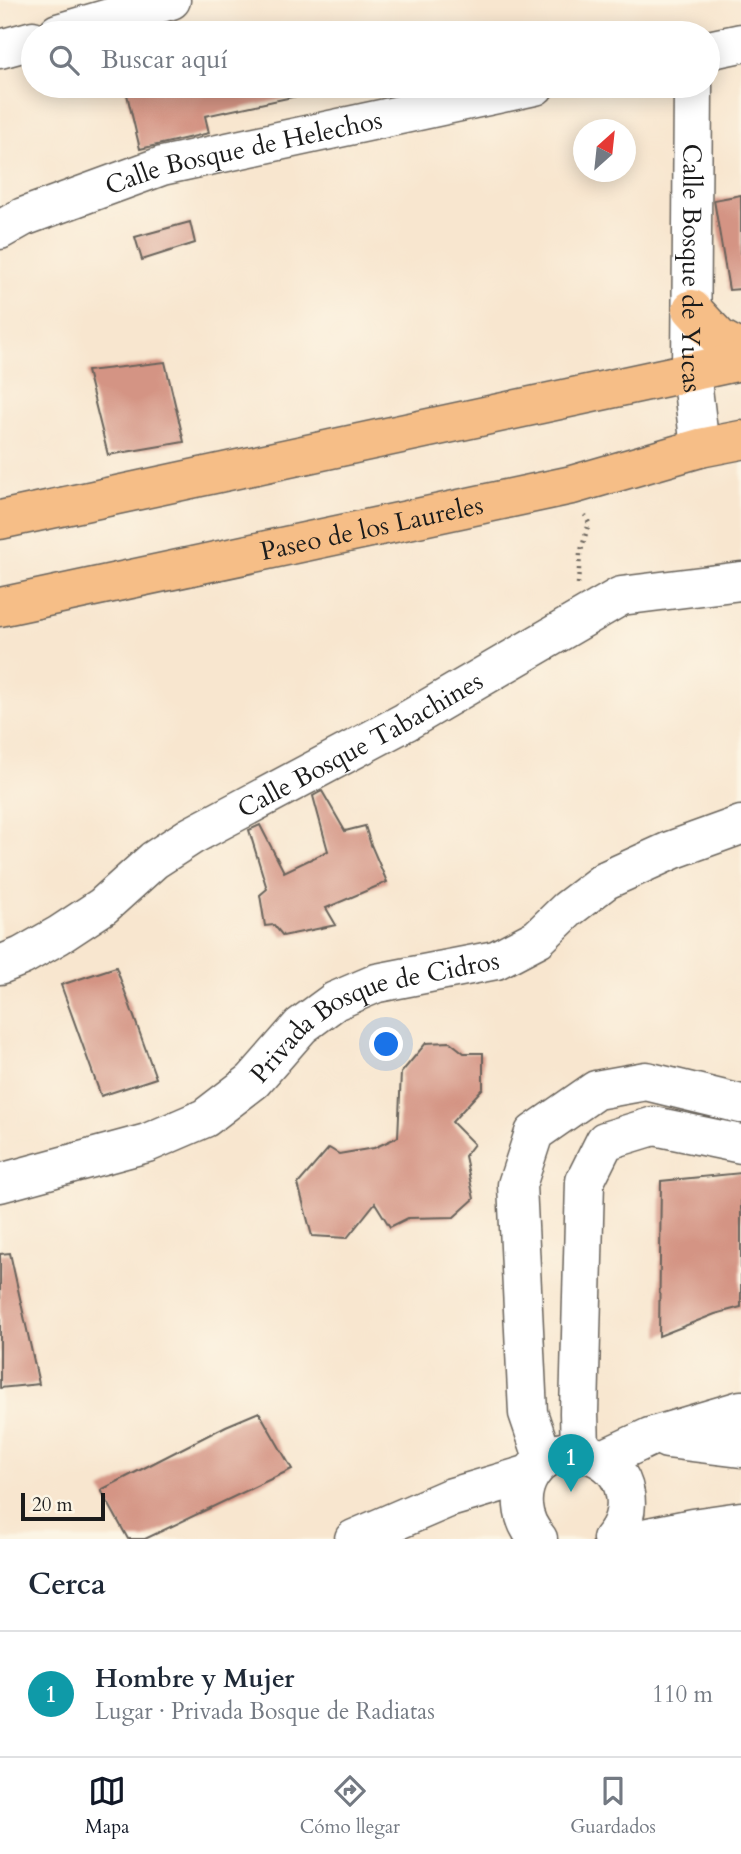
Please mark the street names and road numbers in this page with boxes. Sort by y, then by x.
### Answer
street label: Calle Bosque de Helechos [100,102,385,203]
street label: Calle Bosque de Yucas [673,144,711,394]
street label: Paseo de los Laureles [257,487,486,569]
street label: Calle Bosque Tabachines [231,663,489,826]
street label: Privada Bosque de Cidros [242,942,502,1090]

